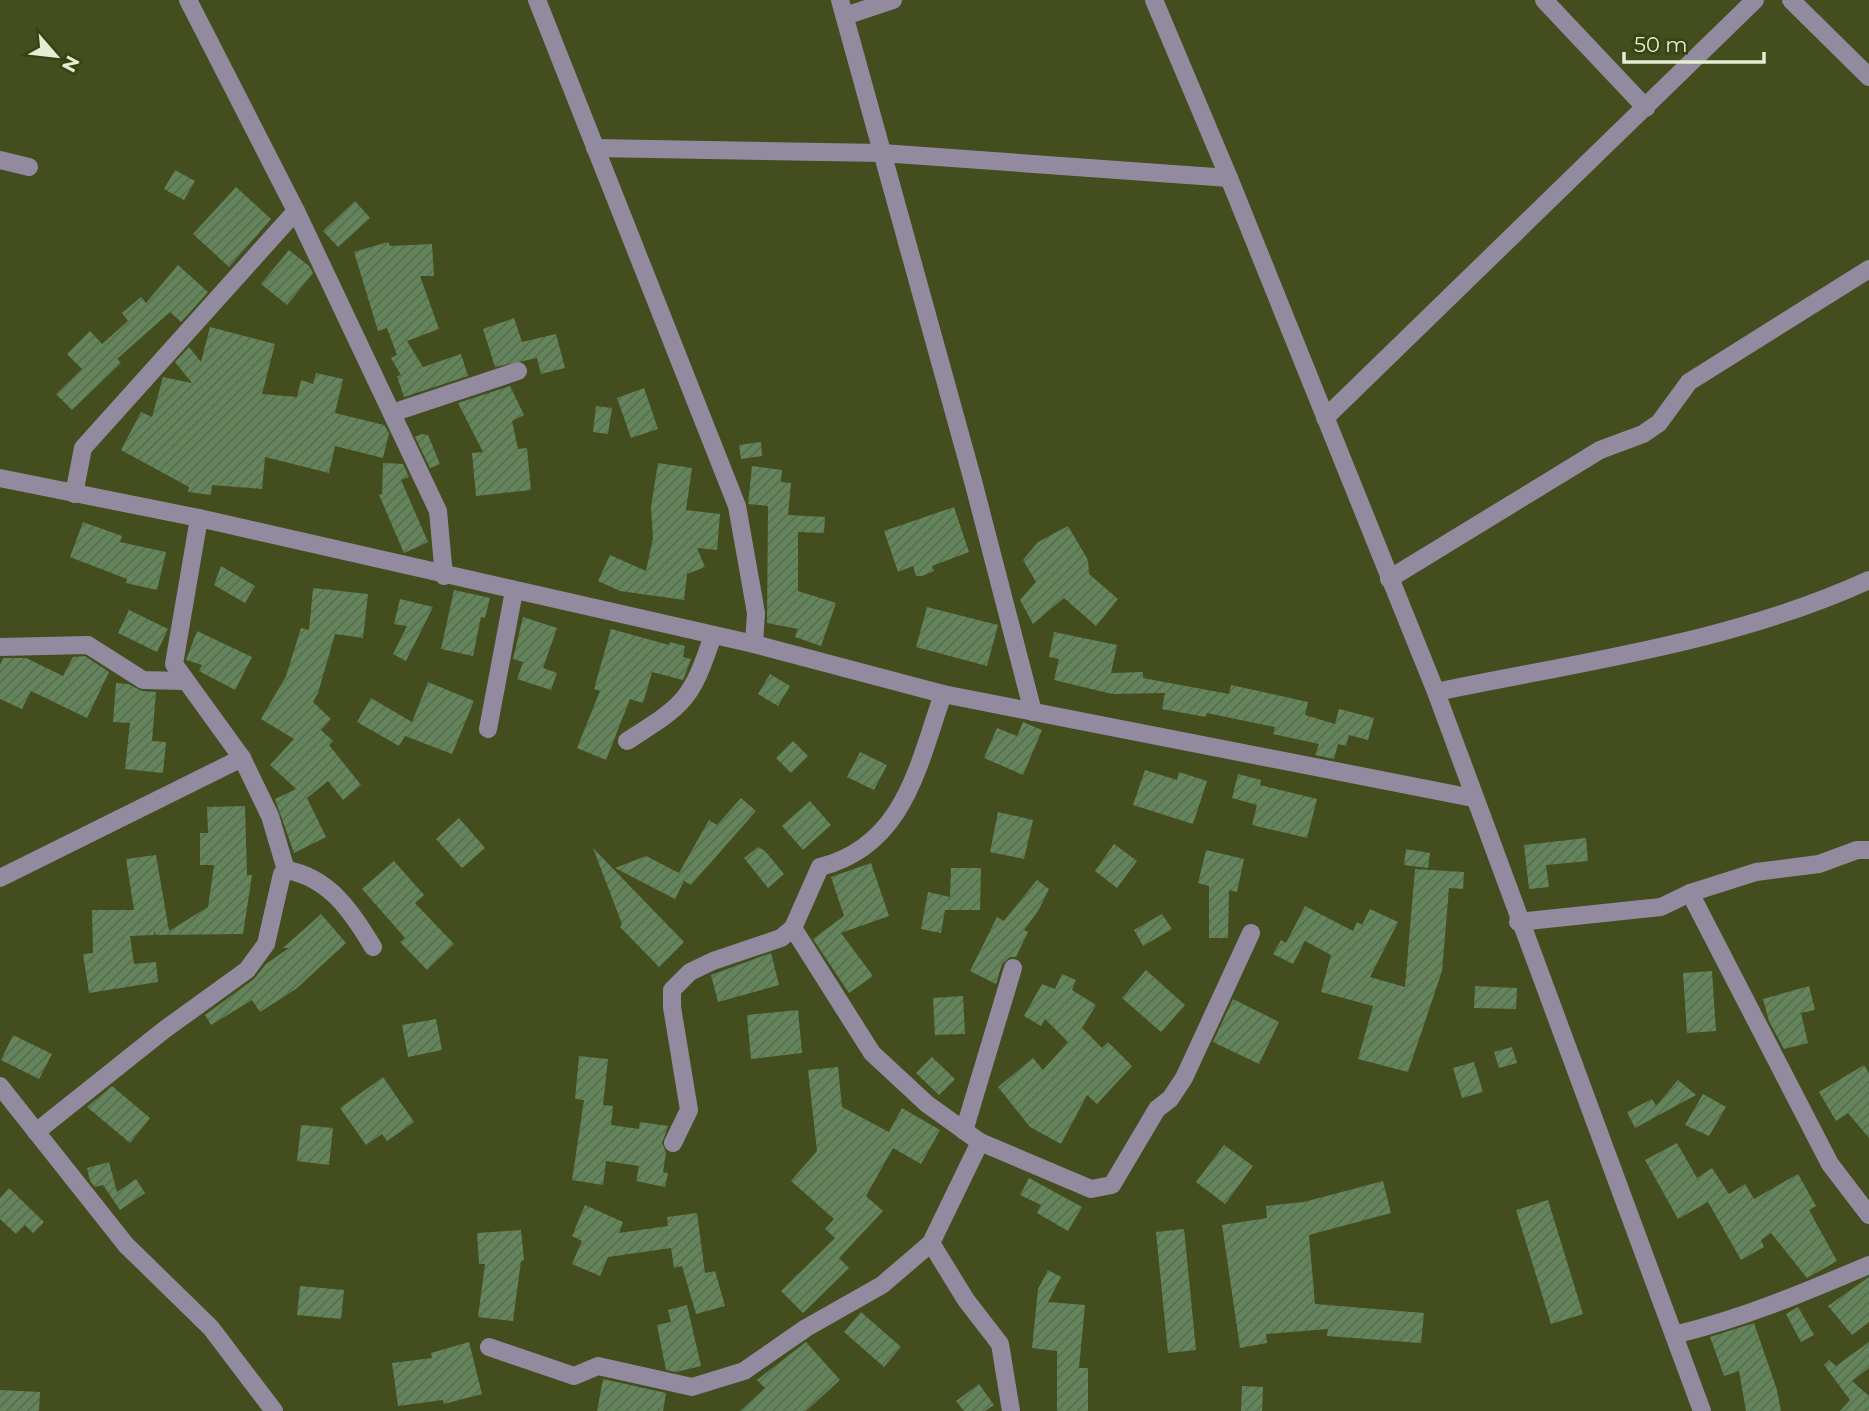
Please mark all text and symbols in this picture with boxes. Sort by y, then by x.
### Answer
north arrow [21,21,91,91]
scale bar [1624,21,1764,65]
text: 50 m [1634,32,1688,57]
text: N [57,52,84,76]

